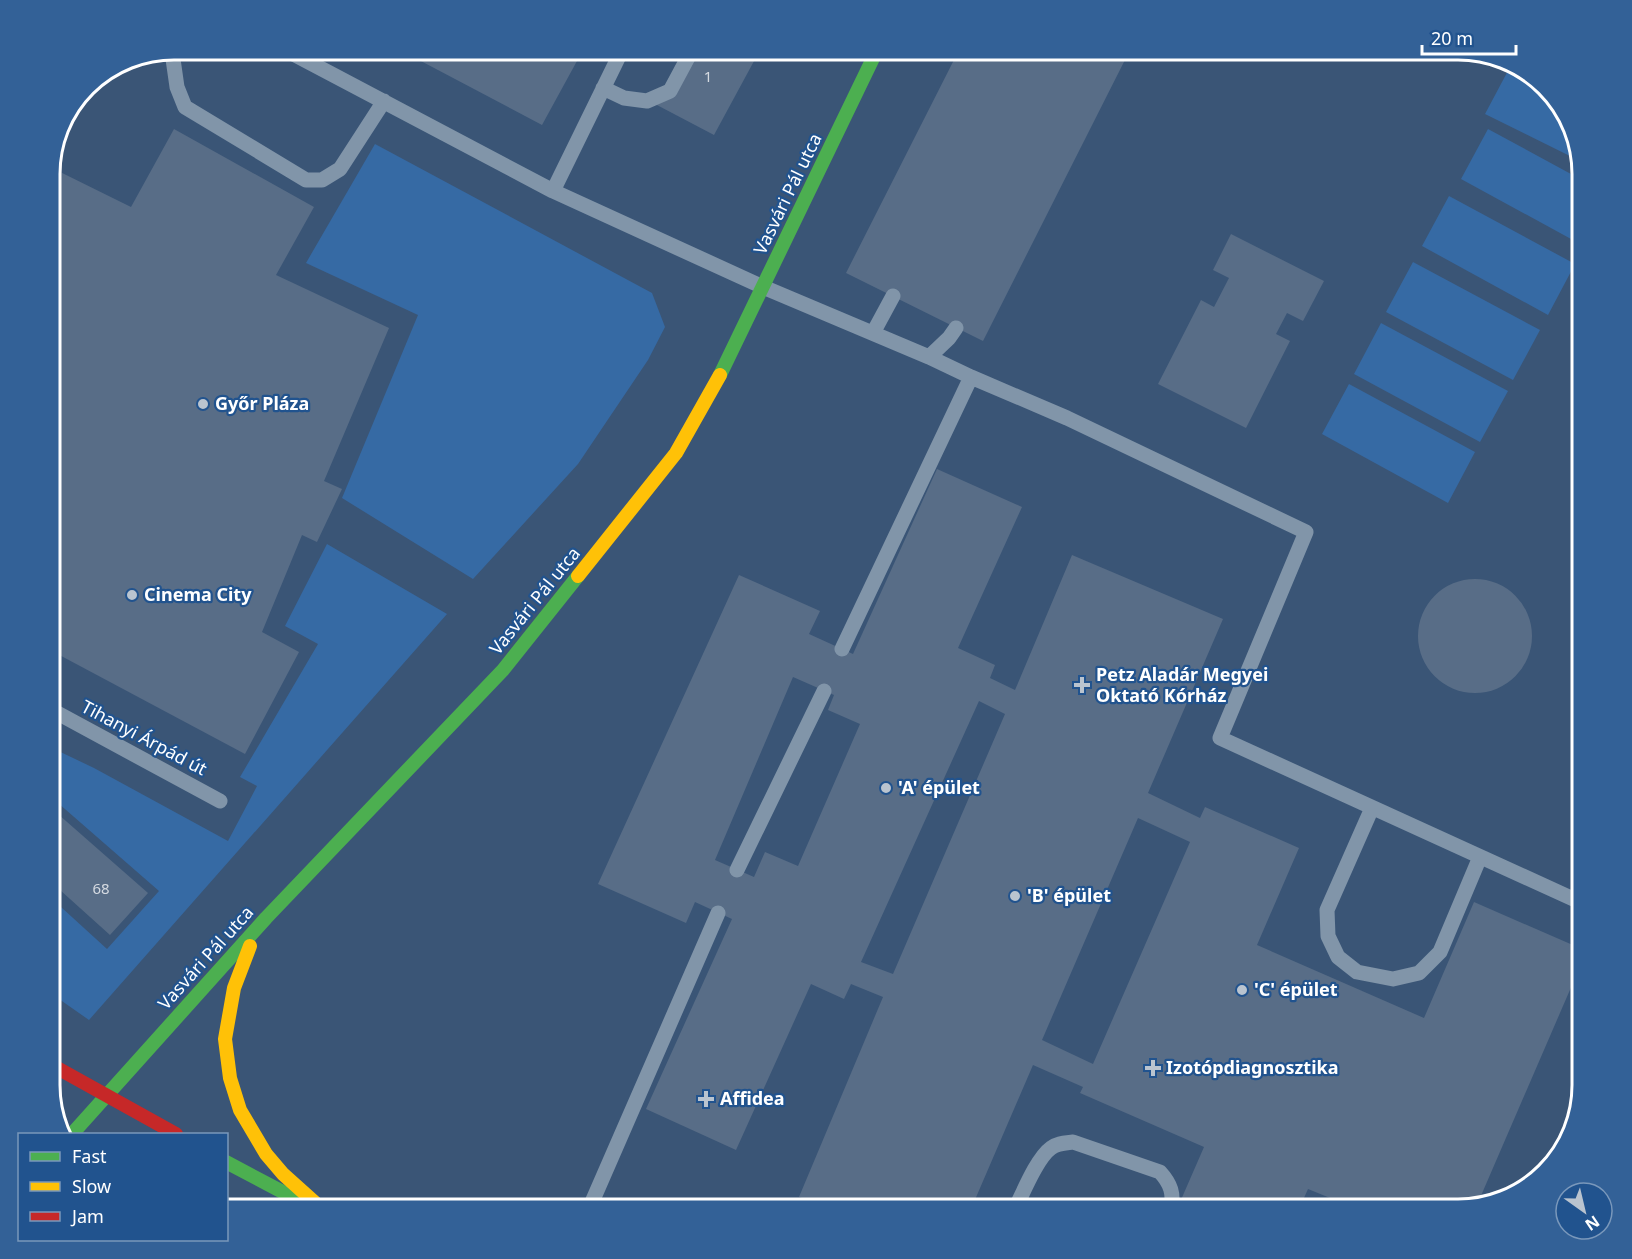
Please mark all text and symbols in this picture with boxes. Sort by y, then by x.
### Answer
scale bar [1422,18,1516,56]
text: 20 m [1431,26,1473,50]
house number: 1 [704,66,712,86]
street label: Vasvári Pál utca [747,129,827,258]
place label: Győr Pláza [215,391,309,415]
marker: Győr Pláza [196,397,210,411]
street label: Vasvári Pál utca [483,542,585,659]
place label: Cinema City [144,582,252,606]
marker: Cinema City [125,588,139,602]
place label: Petz Aladár Megyei Oktató Kórház [1096,662,1268,707]
marker: Petz Aladár Megyei Oktató Kórház [1073,676,1091,694]
street label: Tihanyi Árpád út [77,694,212,781]
place label: 'A' épület [898,775,980,799]
marker: 'A' épület [879,781,893,795]
house number: 68 [92,878,110,898]
place label: 'B' épület [1027,883,1111,907]
marker: 'B' épület [1008,889,1022,903]
street label: Vasvári Pál utca [152,900,258,1014]
place label: 'C' épület [1254,977,1338,1001]
marker: 'C' épület [1235,983,1249,997]
place label: Izotópdiagnosztika [1166,1055,1338,1079]
marker: Izotópdiagnosztika [1144,1059,1162,1077]
place label: Affidea [720,1086,785,1110]
marker: Affidea [697,1090,715,1108]
legend [18,1133,228,1241]
text: Fast [72,1144,107,1168]
text: Slow [72,1174,111,1198]
north arrow [1554,1181,1614,1241]
text: Jam [70,1204,104,1228]
text: N [1581,1211,1604,1236]

